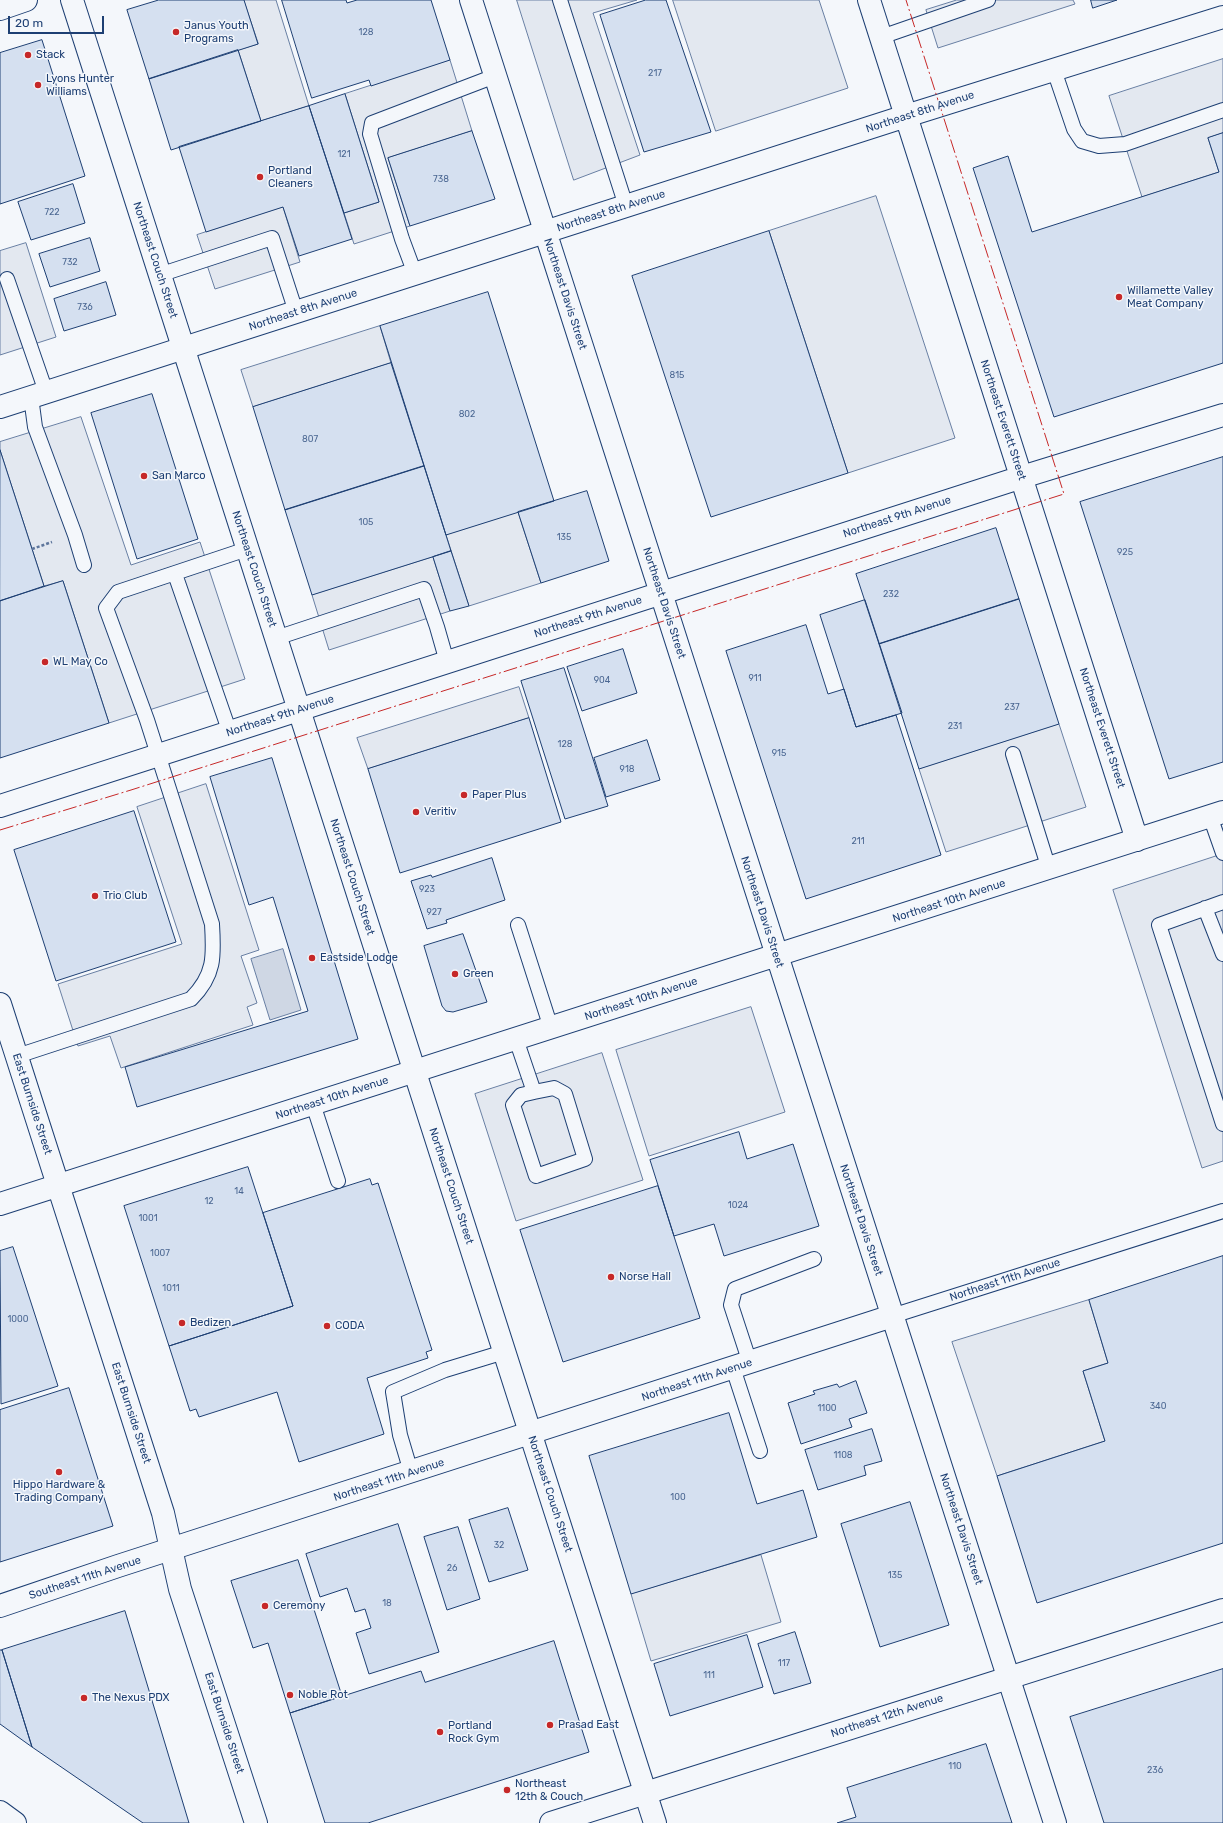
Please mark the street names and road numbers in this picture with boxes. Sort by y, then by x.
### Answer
street label: Northeast 8th Avenue [864,88,976,136]
street label: Northeast 8th Avenue [555,187,667,235]
street label: Northeast Couch Street [130,200,180,320]
street label: Northeast Davis Street [541,237,589,351]
street label: Northeast 8th Avenue [247,286,359,334]
street label: Northeast Everett Street [977,358,1029,482]
street label: Northeast 9th Avenue [841,493,953,541]
street label: Northeast Couch Street [229,509,279,629]
street label: Northeast Davis Street [640,546,688,660]
street label: Northeast 9th Avenue [532,593,644,641]
street label: Northeast Everett Street [1076,666,1128,790]
street label: Northeast 9th Avenue [224,692,336,740]
street label: Northeast Couch Street [327,817,377,937]
street label: Northeast Davis Street [738,855,786,969]
street label: Northeast 10th Avenue [891,877,1007,925]
street label: Northeast 10th Avenue [583,975,699,1023]
street label: East Burnside Street [9,1052,55,1156]
street label: Northeast 10th Avenue [274,1074,390,1122]
street label: Northeast Couch Street [426,1126,476,1246]
street label: Northeast Davis Street [837,1163,885,1277]
street label: Northeast 11th Avenue [948,1256,1062,1304]
street label: Northeast 11th Avenue [640,1356,754,1404]
street label: East Burnside Street [108,1361,154,1465]
street label: Northeast Couch Street [525,1434,575,1554]
street label: Northeast 11th Avenue [332,1456,446,1504]
street label: Northeast Davis Street [937,1472,985,1586]
street label: Southeast 11th Avenue [27,1554,143,1602]
street label: East Burnside Street [201,1671,247,1775]
street label: Northeast 12th Avenue [829,1692,945,1740]

